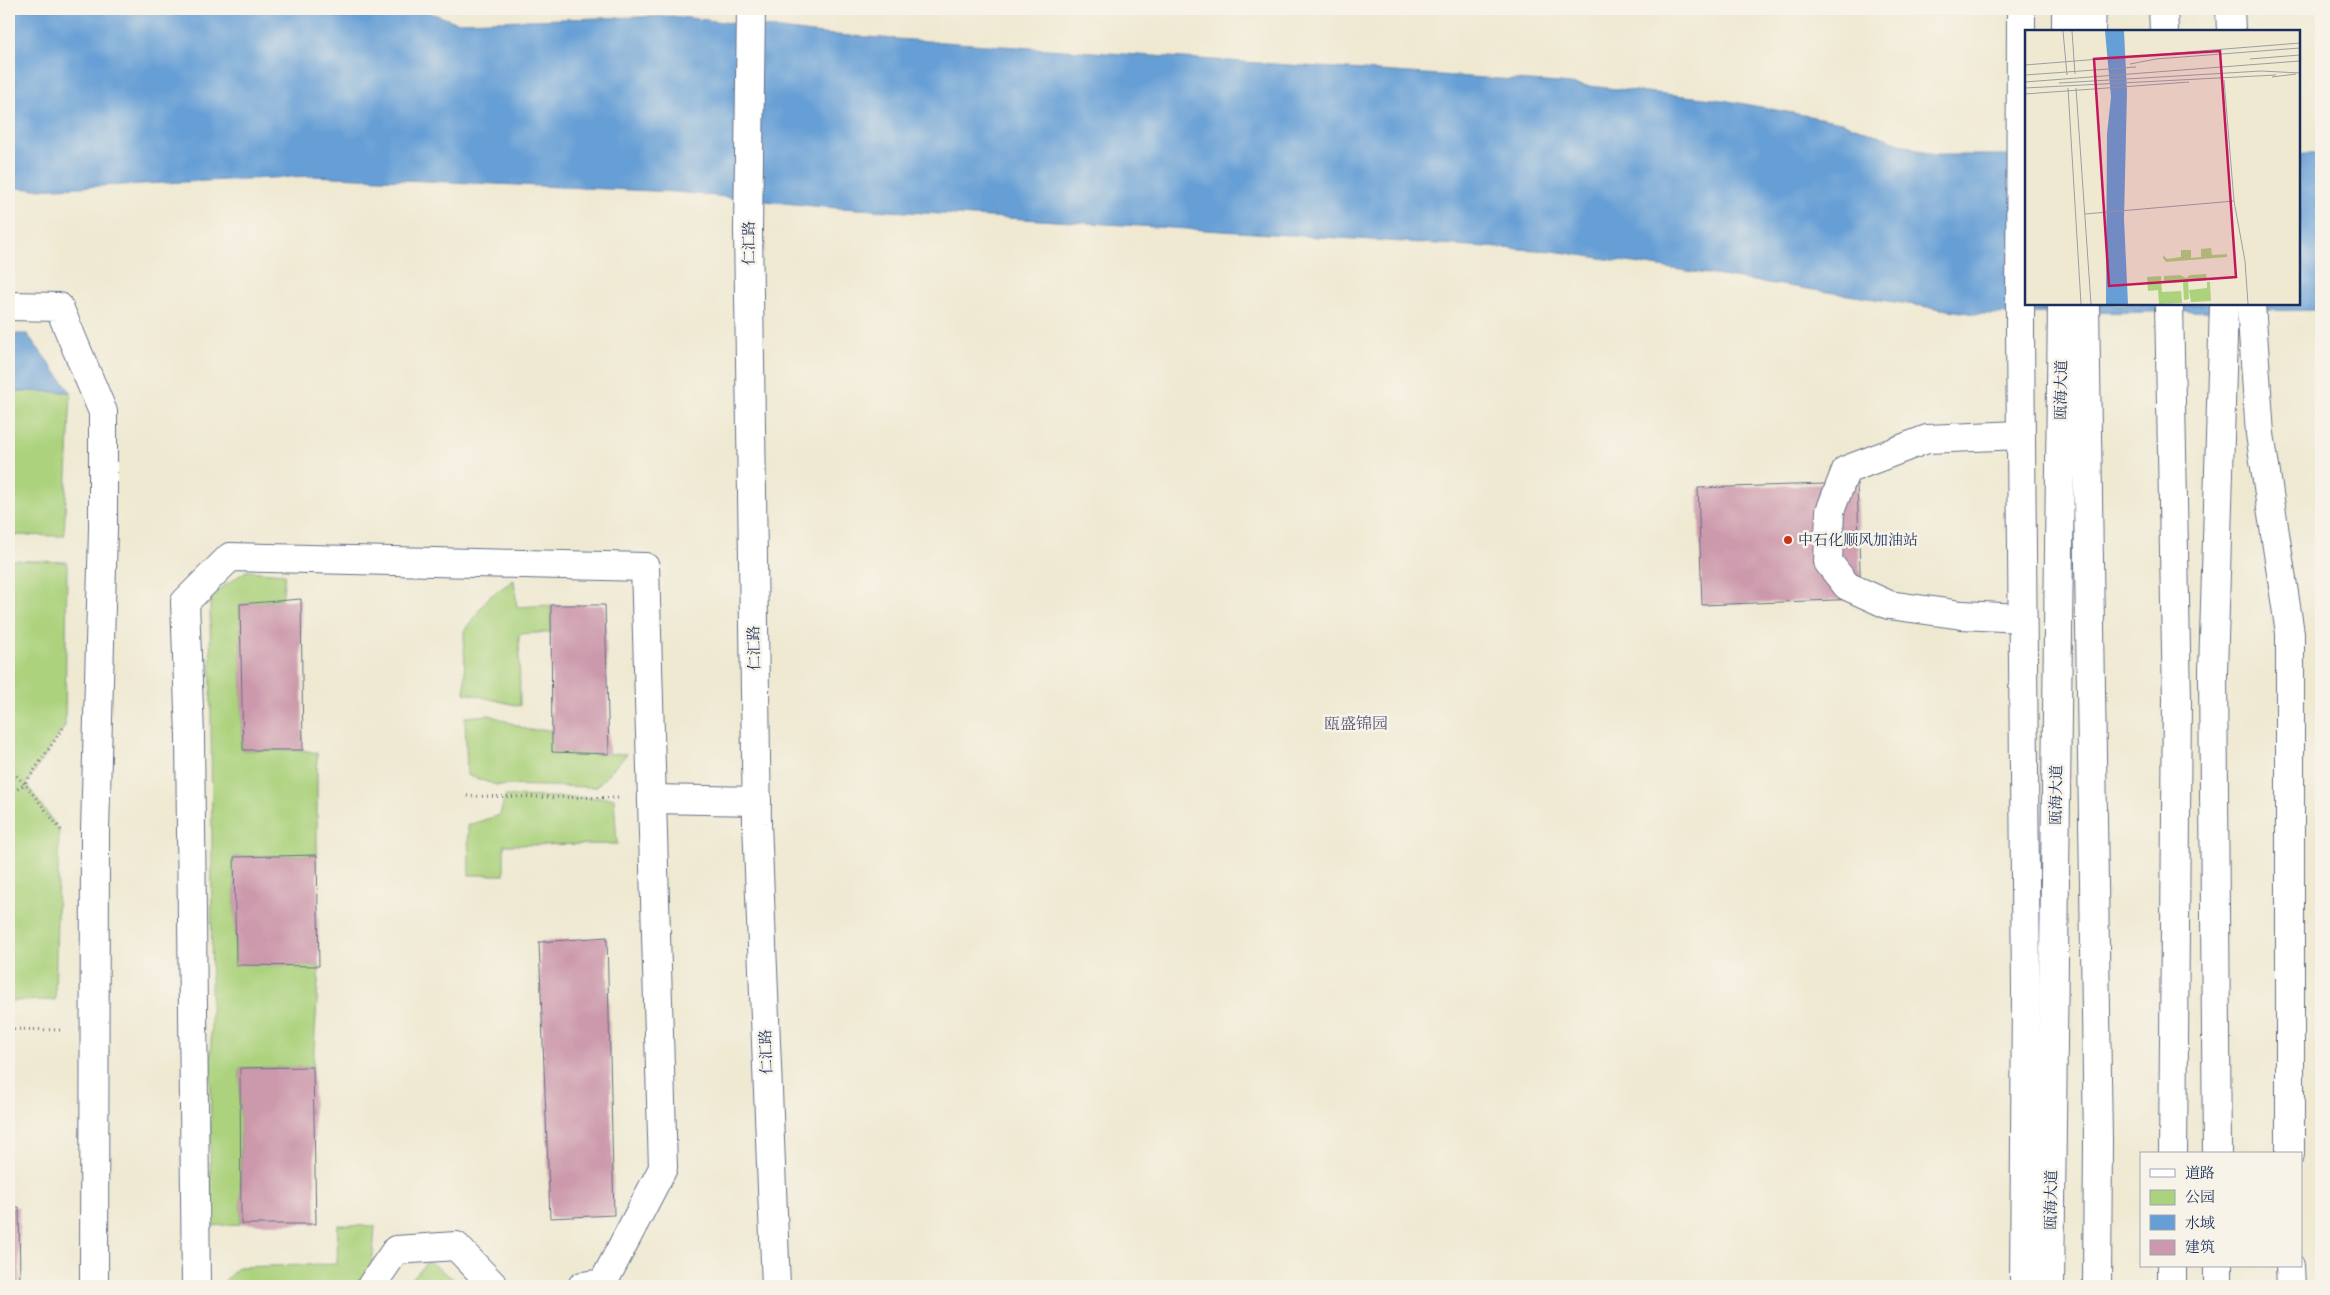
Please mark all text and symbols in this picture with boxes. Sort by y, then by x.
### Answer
inset map [2025,30,2300,305]
street label: 仁汇路 [740,220,759,266]
street label: 瓯海大道 [2051,360,2072,420]
place label: 中石化顺风加油站 [1798,531,1918,550]
marker: 中石化顺风加油站 [1782,534,1794,546]
street label: 仁汇路 [745,625,764,671]
district label: 瓯盛锦园 [1324,715,1388,735]
street label: 瓯海大道 [2046,765,2067,825]
street label: 仁汇路 [756,1029,777,1075]
legend [2140,1152,2302,1268]
text: 道路 [2185,1164,2215,1183]
street label: 瓯海大道 [2041,1170,2062,1230]
text: 公园 [2185,1188,2215,1207]
text: 水域 [2185,1214,2215,1233]
text: 建筑 [2185,1238,2215,1257]

